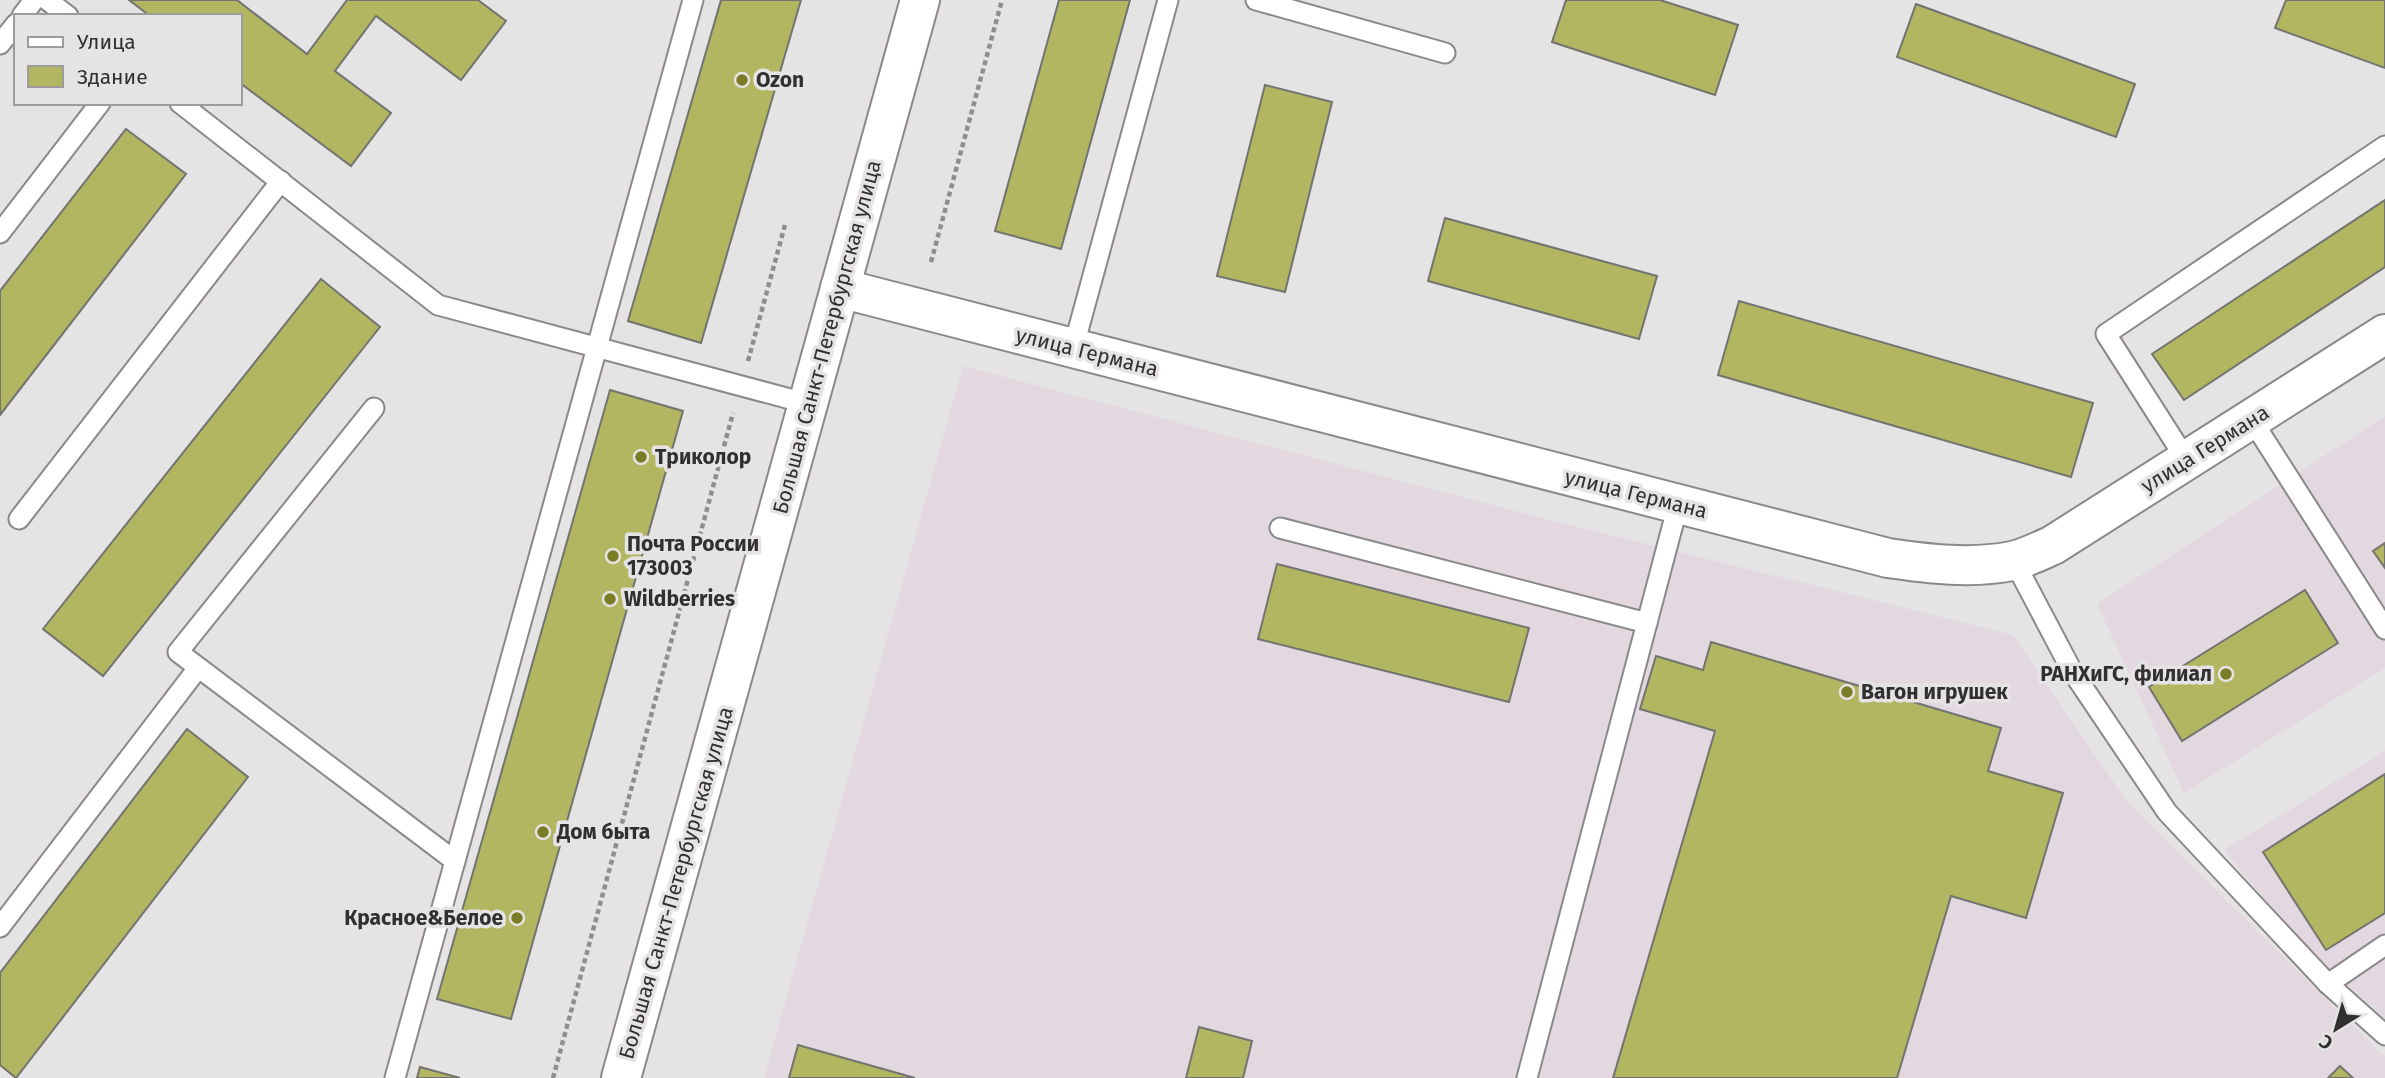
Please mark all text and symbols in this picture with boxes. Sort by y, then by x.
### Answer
legend [14,14,242,105]
text: Улица [77,29,136,55]
text: Здание [77,64,148,90]
place label: Ozon [756,67,804,93]
marker: Ozon [734,72,750,88]
street label: Большая Санкт-Петербургская улица [767,157,887,517]
street label: улица Германа [1013,322,1161,382]
street label: улица Германа [2136,399,2274,499]
place label: Триколор [655,444,751,470]
marker: Триколор [633,449,649,465]
street label: улица Германа [1562,464,1710,524]
place label: Почта России 173003 [627,531,759,581]
marker: Почта России 173003 [605,548,621,564]
place label: Wildberries [624,586,735,612]
marker: Wildberries [602,591,618,607]
place label: РАНХиГС, филиал [2040,661,2212,687]
marker: РАНХиГС, филиал [2218,666,2234,682]
place label: Вагон игрушек [1861,679,2008,705]
marker: Вагон игрушек [1839,684,1855,700]
street label: Большая Санкт-Петербургская улица [613,704,739,1062]
place label: Дом быта [556,819,650,845]
marker: Дом быта [535,824,551,840]
place label: Красное&Белое [344,905,503,931]
marker: Красное&Белое [509,910,525,926]
north arrow [2301,994,2371,1064]
text: С [2315,1030,2337,1055]

